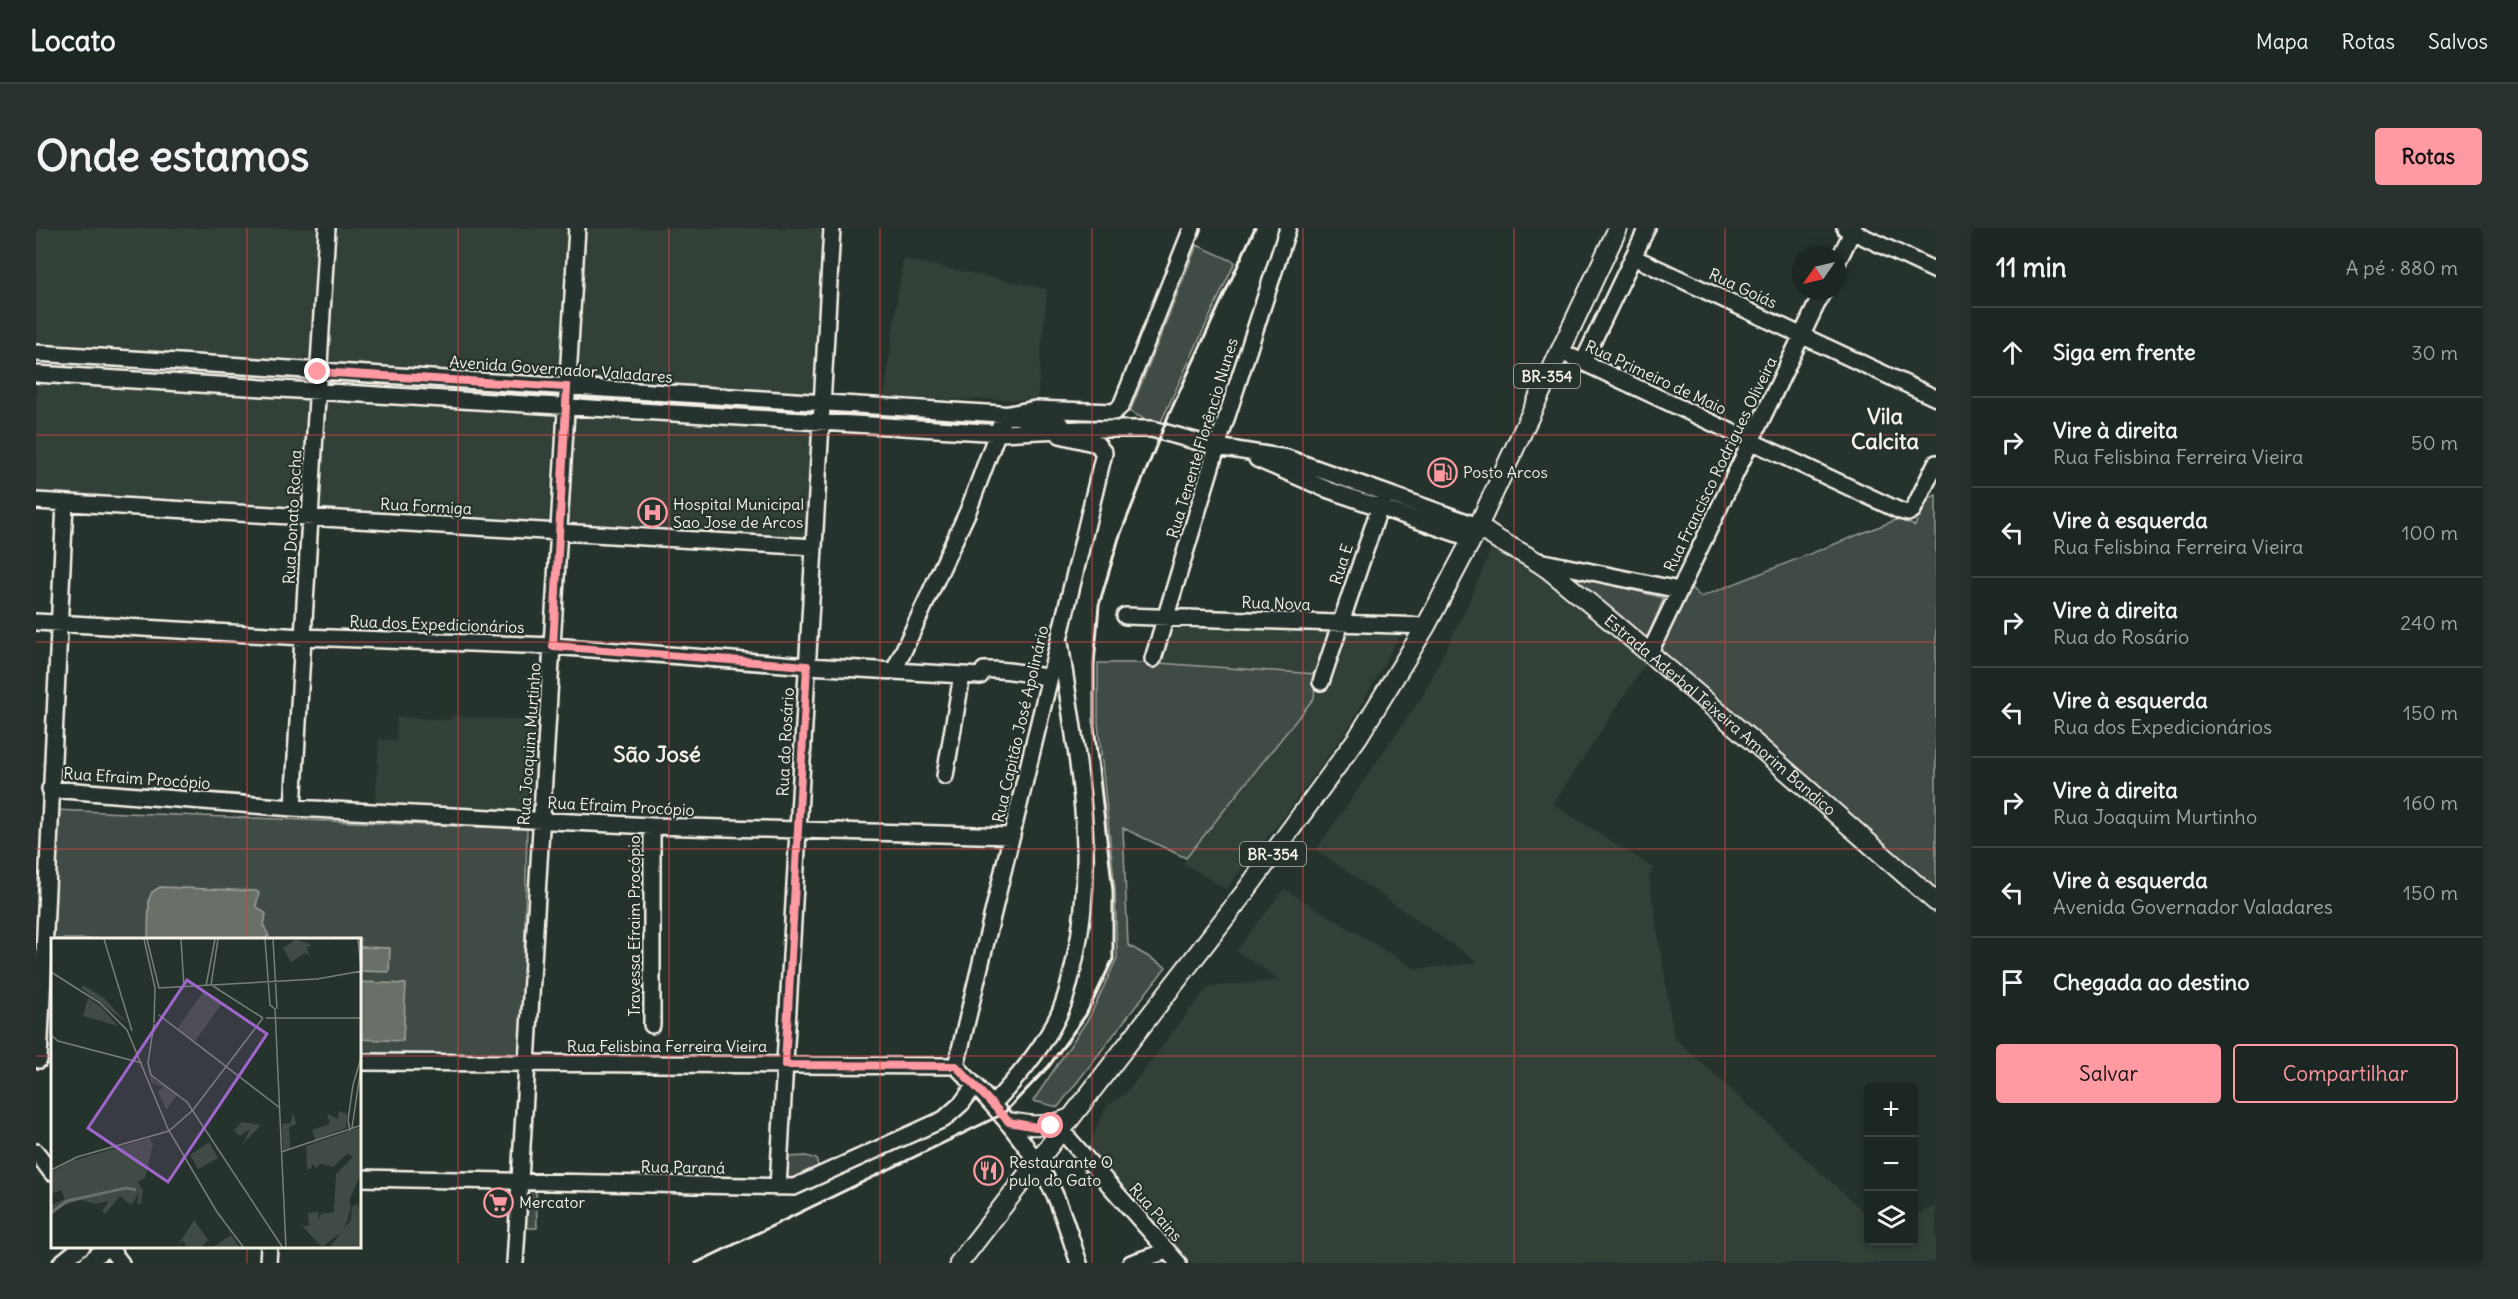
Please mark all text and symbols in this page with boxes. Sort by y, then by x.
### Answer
text: Locato [30,23,116,59]
text: Mapa [2256,28,2309,55]
text: Rotas [2342,28,2395,55]
text: Salvos [2428,28,2488,55]
button: Rotas [2375,128,2482,185]
text: Onde estamos [36,130,309,182]
north arrow [1792,246,1846,300]
text: 11 min [1996,251,2067,284]
text: A pé · 880 m [2346,255,2458,280]
street label: Rua Goiás [1706,264,1780,312]
street label: Rua Tenente Florêncio Nunes [1162,335,1242,541]
street label: Rua Primeiro de Maio [1582,335,1730,419]
icon: ahead [1996,336,2029,369]
text: Siga em frente [2053,338,2196,366]
text: 30 m [2411,340,2458,365]
street label: Avenida Governador Valadares [449,351,673,387]
street label: Rua Francisco Rodrigues Oliveira [1659,353,1781,575]
route end [304,358,330,384]
road number: BR-354 [1514,364,1580,388]
district label: Vila Calcita [1851,402,1919,455]
text: Vire à direita [2053,416,2178,444]
icon: right [1996,426,2029,459]
text: 50 m [2411,430,2458,455]
text: Rua Felisbina Ferreira Vieira [2053,444,2303,469]
street label: Rua Donato Rocha [278,449,306,585]
fuel station icon: Posto Arcos [1426,456,1458,488]
place label: Posto Arcos [1463,462,1548,482]
street label: Rua Formiga [380,494,472,518]
place label: Hospital Municipal Sao Jose de Arcos [673,494,804,532]
hospital icon: Hospital Municipal Sao Jose de Arcos [636,497,668,529]
text: Vire à esquerda [2053,506,2208,534]
icon: left [1996,516,2029,549]
text: 100 m [2401,520,2458,545]
text: Rua Felisbina Ferreira Vieira [2053,534,2303,559]
street label: Rua E [1325,541,1357,587]
street label: Rua Nova [1241,592,1311,614]
text: Vire à direita [2053,596,2178,624]
icon: right [1996,606,2029,639]
street label: Estrada Aderbal Teixeira Amorim Bandico [1601,610,1840,820]
text: 240 m [2400,610,2458,635]
street label: Rua dos Expedicionários [349,611,525,637]
street label: Rua Capitão José Apolinário [988,624,1052,824]
text: Rua do Rosário [2053,624,2189,649]
street label: Rua Joaquim Murtinho [513,662,545,826]
text: Vire à esquerda [2053,686,2208,714]
street label: Rua do Rosário [772,687,798,797]
icon: left [1996,696,2029,729]
text: 150 m [2403,700,2458,725]
text: Rua dos Expedicionários [2053,714,2272,739]
district label: São José [613,740,701,768]
street label: Rua Efraim Procópio [63,763,211,793]
text: Vire à direita [2053,776,2178,804]
icon: right [1996,786,2029,819]
text: 160 m [2403,790,2458,815]
street label: Rua Efraim Procópio [547,792,695,820]
text: Rua Joaquim Murtinho [2053,804,2257,829]
street label: Travessa Efraim Procópio [624,835,644,1017]
road number: BR-354 [1240,842,1306,866]
text: Vire à esquerda [2053,866,2208,894]
icon: left [1996,876,2029,909]
text: 150 m [2403,880,2458,905]
text: Avenida Governador Valadares [2053,894,2333,919]
inset map [51,938,362,1248]
icon: arrive [1996,966,2029,999]
text: Chegada ao destino [2053,968,2250,996]
street label: Rua Felisbina Ferreira Vieira [567,1036,767,1056]
button: Salvar [1996,1044,2221,1103]
button: Compartilhar [2233,1044,2458,1103]
map controls [1864,1083,1918,1245]
button: + [1864,1083,1918,1137]
route start [1037,1112,1063,1138]
button: − [1864,1137,1918,1191]
place label: Restaurante O pulo do Gato [1009,1152,1113,1190]
restaurant icon: Restaurante O pulo do Gato [972,1155,1004,1187]
street label: Rua Paraná [641,1156,725,1178]
street label: Rua Pains [1125,1179,1187,1245]
supermarket icon: Mercator [482,1186,514,1218]
button: layers [1864,1191,1918,1245]
place label: Mercator [519,1192,585,1212]

